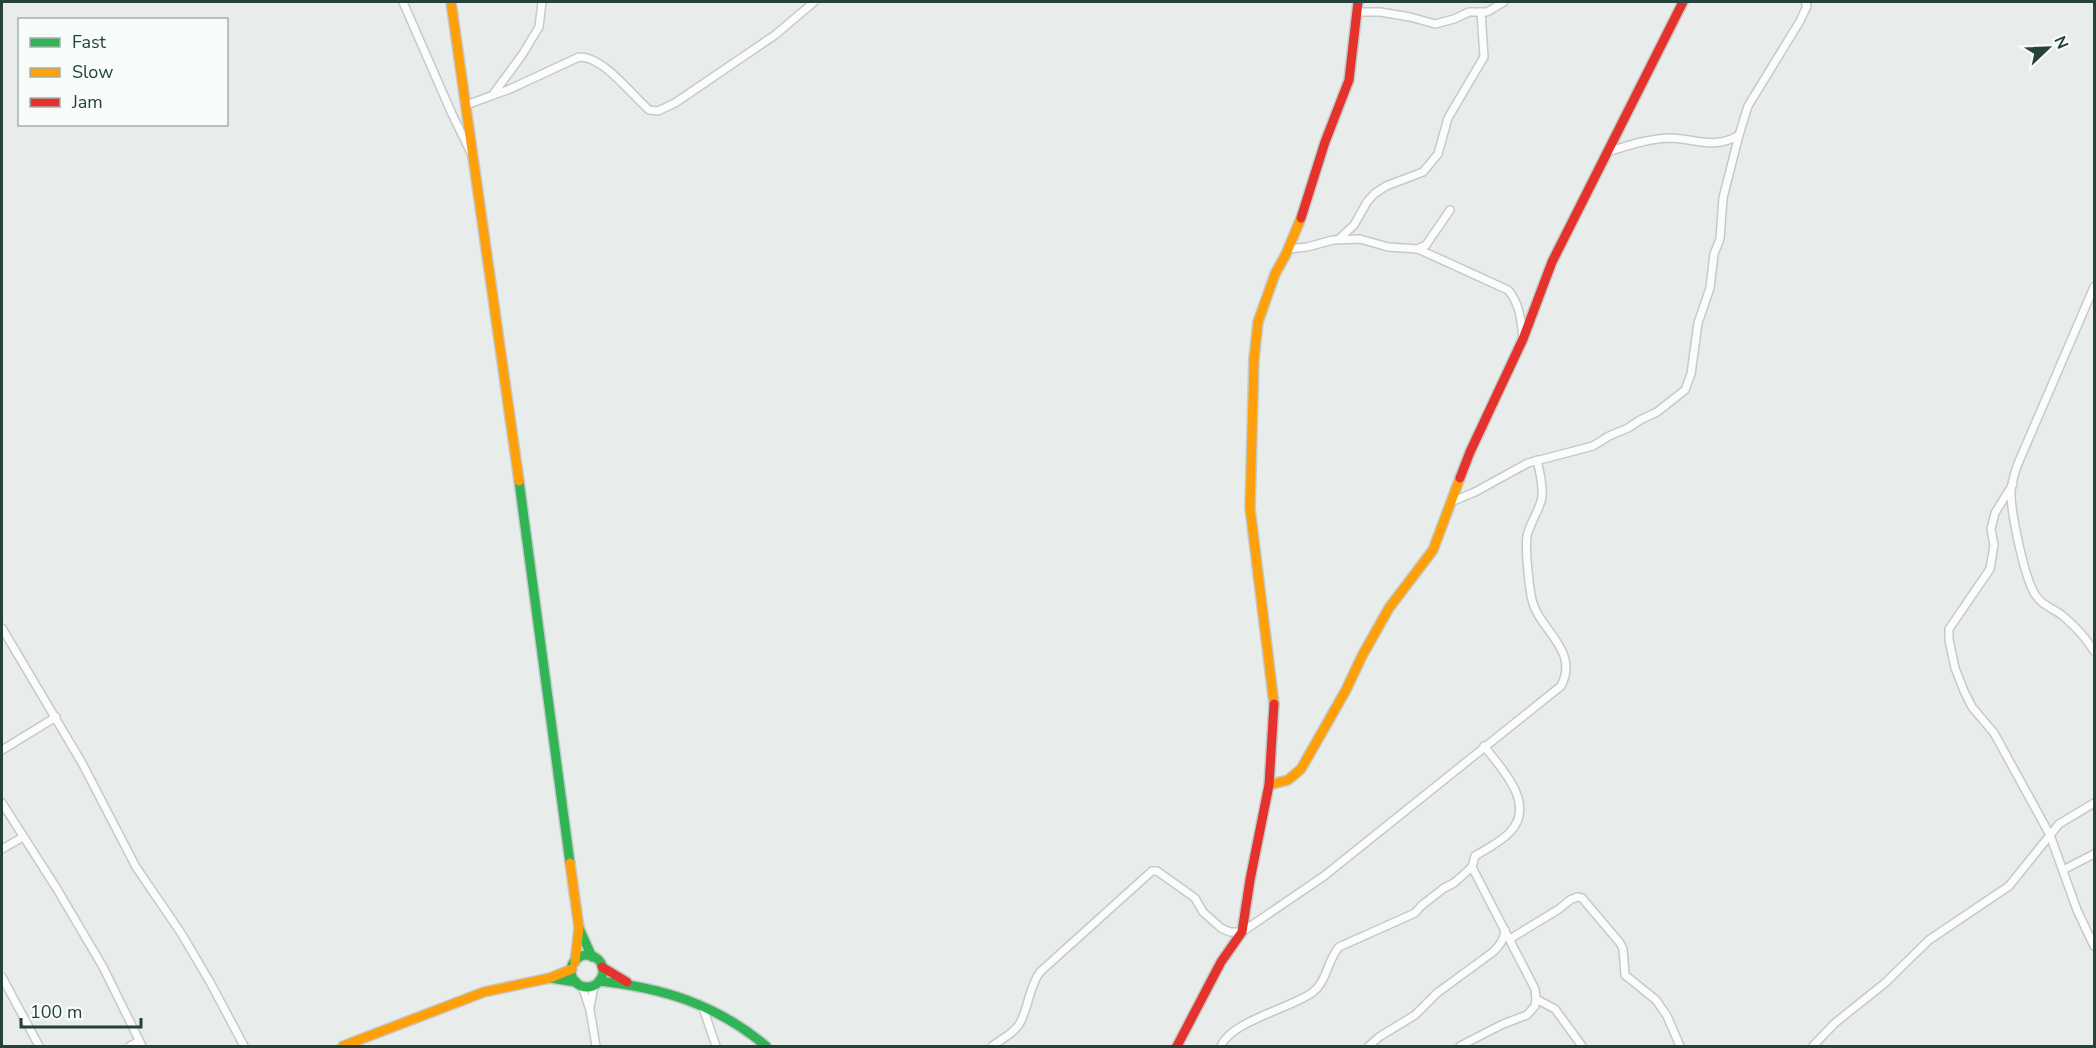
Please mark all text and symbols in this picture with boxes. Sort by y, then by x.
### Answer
legend [18,18,228,126]
north arrow [2018,18,2078,78]
text: Fast [72,30,107,54]
text: N [2048,33,2073,52]
text: Slow [72,60,113,84]
text: Jam [71,90,103,114]
scale bar [21,991,141,1029]
text: 100 m [30,1000,82,1024]

